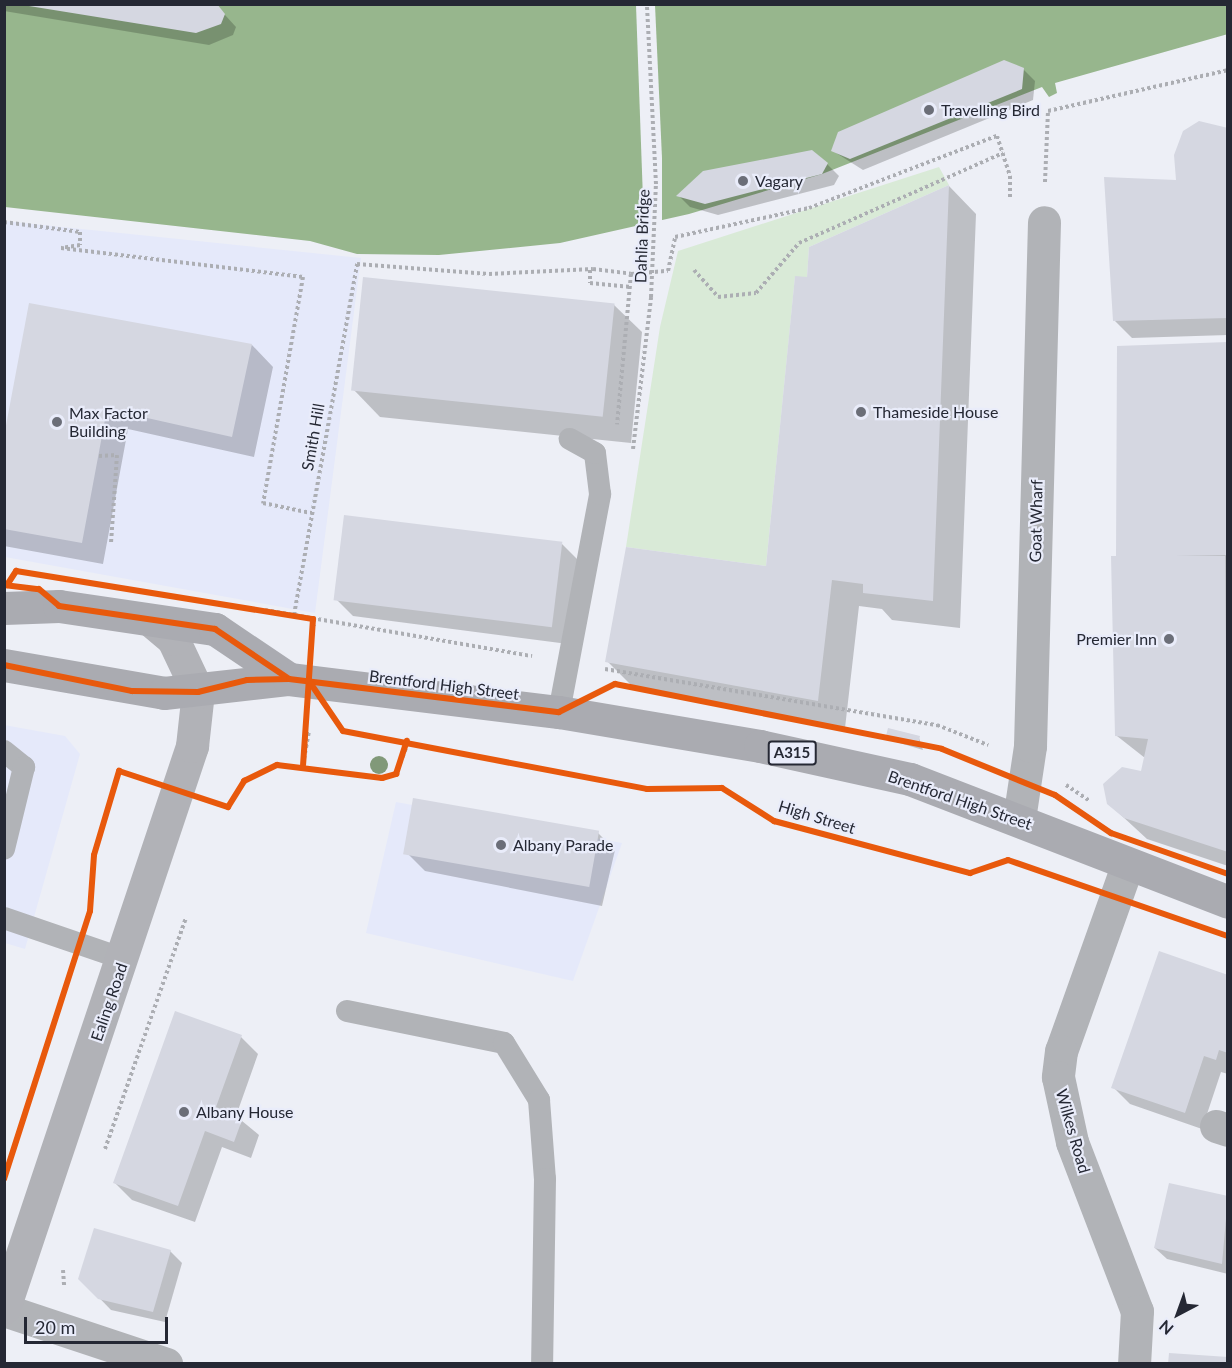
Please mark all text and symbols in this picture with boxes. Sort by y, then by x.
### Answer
place label: Travelling Bird [941,100,1040,120]
marker: Travelling Bird [922,103,936,117]
place label: Vagary [755,171,803,191]
marker: Vagary [736,174,750,188]
street label: Dahlia Bridge [631,189,653,283]
street label: Smith Hill [298,402,328,472]
place label: Thameside House [873,402,998,422]
place label: Max Factor Building [69,403,148,441]
marker: Thameside House [854,405,868,419]
marker: Max Factor Building [50,415,64,429]
street label: Goat Wharf [1026,479,1046,563]
place label: Premier Inn [1076,629,1157,649]
marker: Premier Inn [1162,632,1176,646]
street label: Brentford High Street [368,666,520,704]
road number: A315 [766,741,818,765]
street label: Brentford High Street [886,766,1034,834]
street label: High Street [776,796,858,838]
place label: Albany Parade [513,835,614,855]
marker: Albany Parade [494,838,508,852]
street label: Ealing Road [87,960,131,1044]
street label: Wilkes Road [1052,1087,1094,1175]
place label: Albany House [196,1102,294,1122]
marker: Albany House [177,1105,191,1119]
north arrow [1148,1284,1208,1344]
scale bar [27,1305,171,1343]
text: 20 m [35,1316,75,1338]
text: N [1155,1317,1177,1339]

